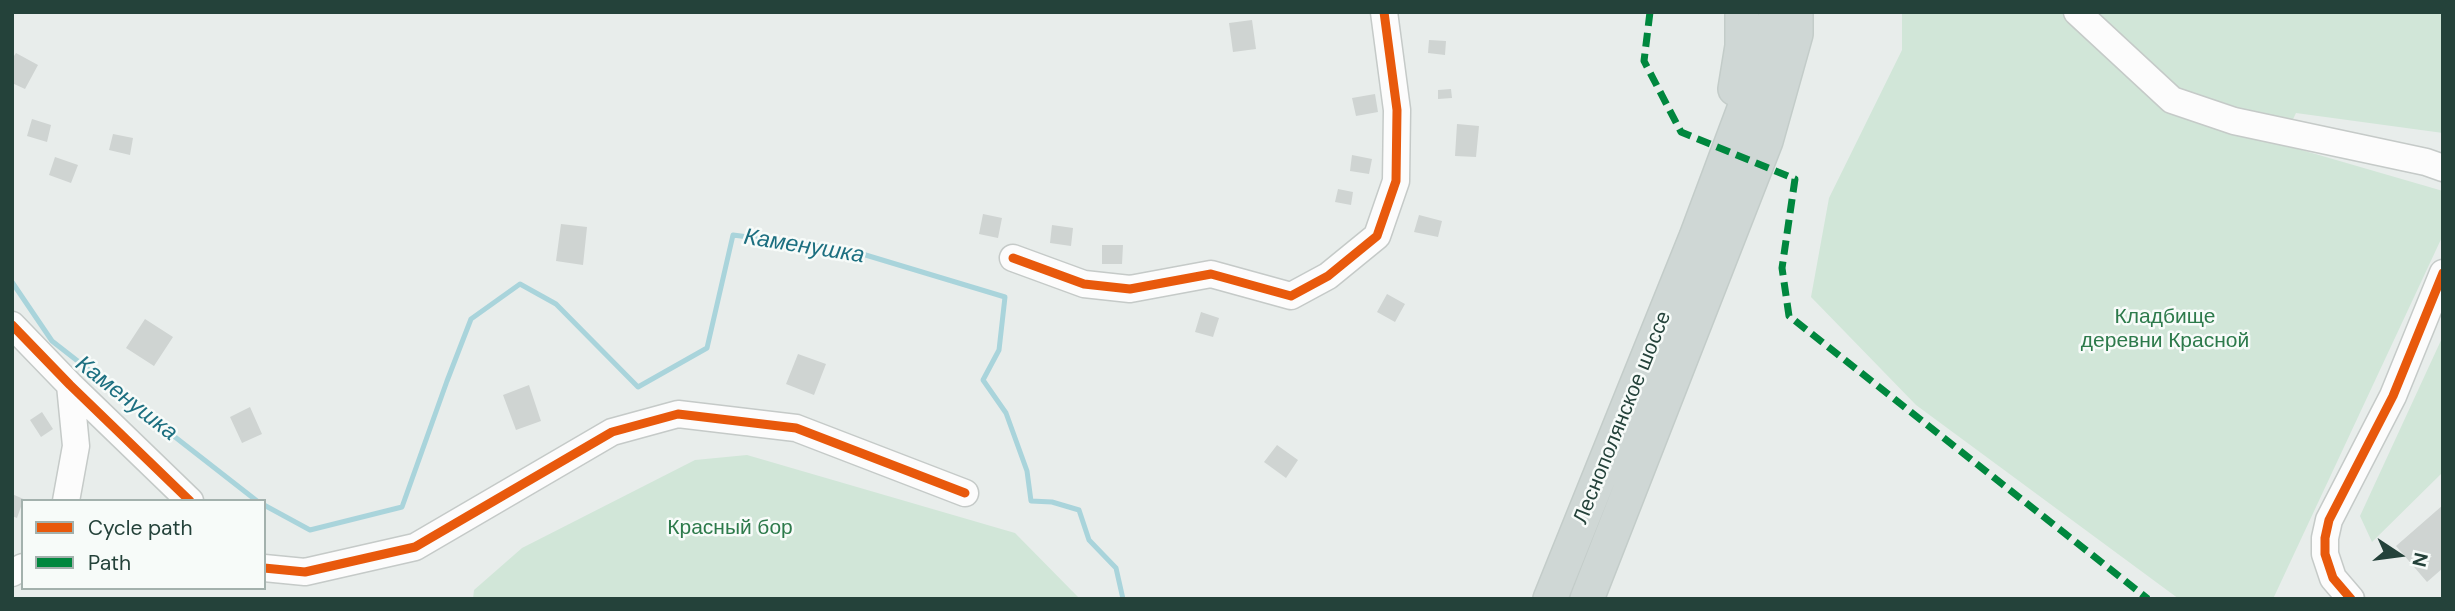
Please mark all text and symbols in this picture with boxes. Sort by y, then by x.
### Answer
water label: Каменушка [742,224,866,270]
park label: Кладбище деревни Красной [2081,304,2249,354]
street label: Леснополянское шоссе [1569,308,1677,528]
water label: Каменушка [70,351,182,447]
legend [21,499,266,590]
text: Cycle path [88,514,193,542]
park label: Красный бор [667,515,793,541]
north arrow [2364,520,2434,590]
text: Path [88,549,131,577]
text: N [2406,550,2434,569]

